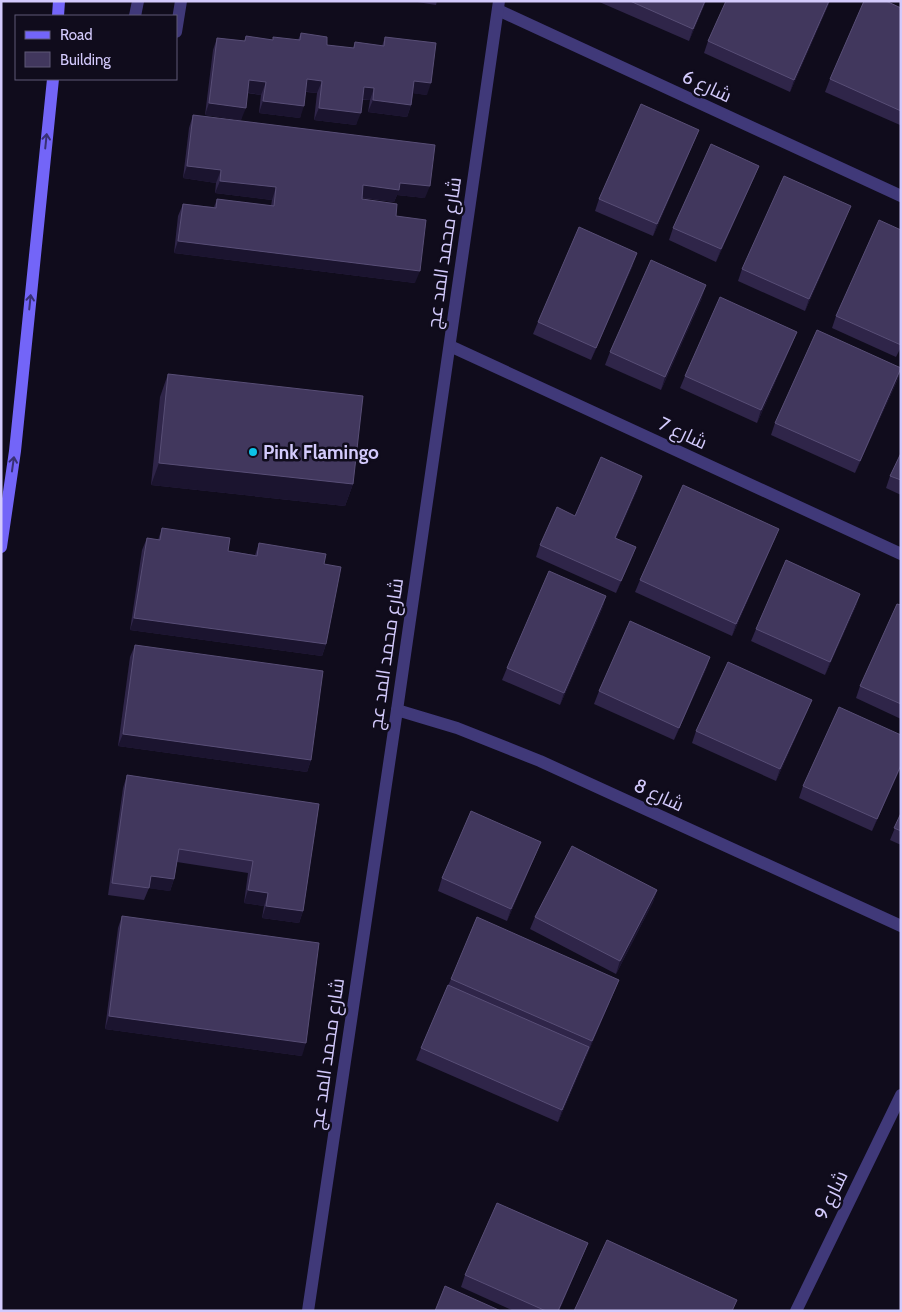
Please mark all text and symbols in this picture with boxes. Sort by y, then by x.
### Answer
legend [15,15,178,80]
text: Road [60,26,93,44]
text: Building [60,51,111,69]
street label: شارع 6 [678,65,735,109]
one-way arrow [42,133,51,149]
street label: شارع محمد المد عج [422,176,468,331]
one-way arrow [25,295,35,311]
street label: شارع 7 [654,412,711,456]
place label: Pink Flamingo [263,441,379,464]
marker: Pink Flamingo [247,446,259,458]
one-way arrow [8,456,18,472]
street label: شارع محمد المد عج [364,577,410,732]
street label: شارع 8 [629,773,688,818]
street label: شارع محمد المد عج [305,977,351,1132]
street label: شارع 9 [809,1167,855,1224]

